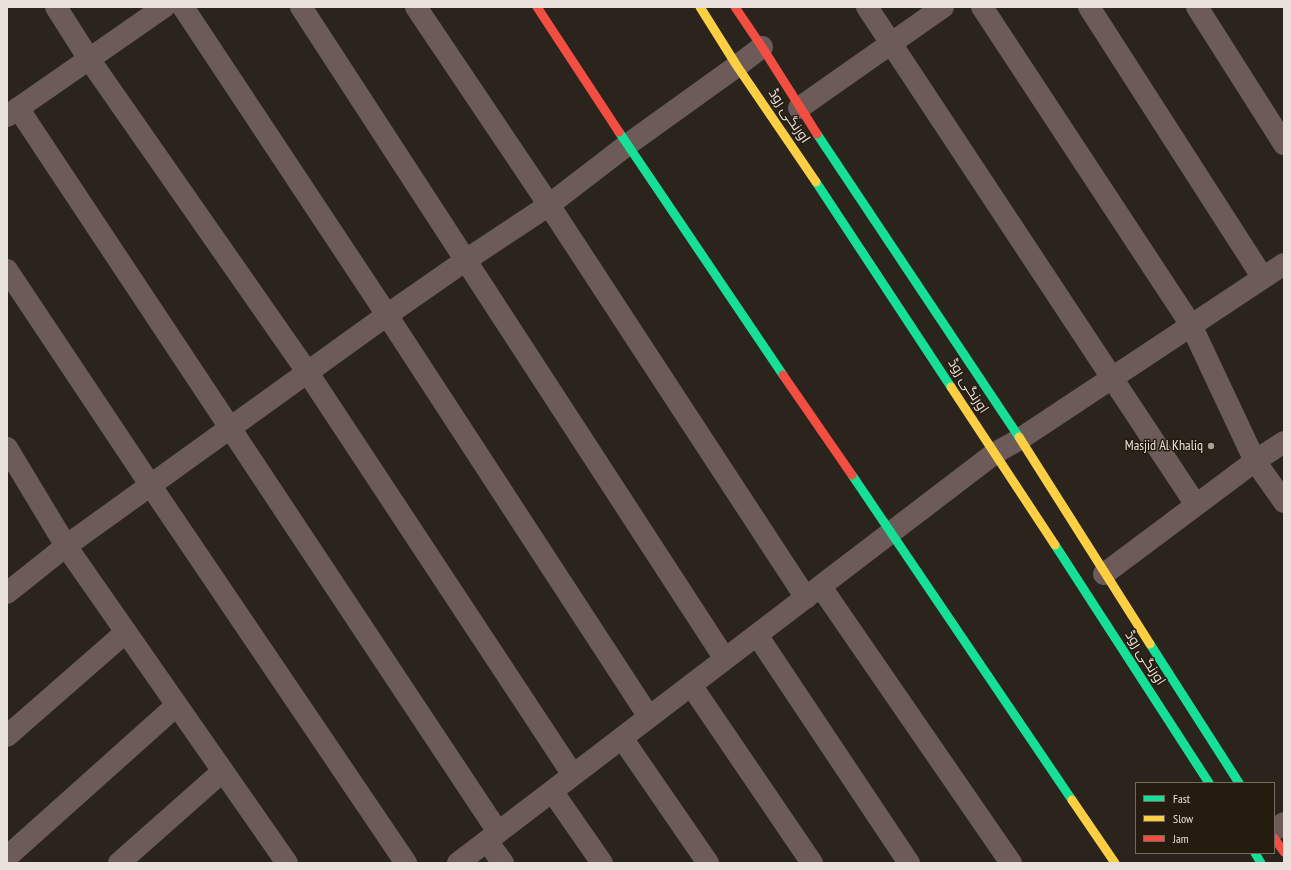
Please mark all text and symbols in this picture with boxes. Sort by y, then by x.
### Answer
street label: اورنگی روڈ [765,86,813,146]
street label: اورنگی روڈ [944,355,992,417]
place label: Masjid Al Khaliq [1125,438,1203,454]
marker: Masjid Al Khaliq [1206,441,1216,451]
street label: اورنگی روڈ [1121,627,1169,689]
legend [1135,782,1275,854]
text: Fast [1173,791,1190,806]
text: Slow [1173,811,1193,826]
text: Jam [1173,831,1189,846]

